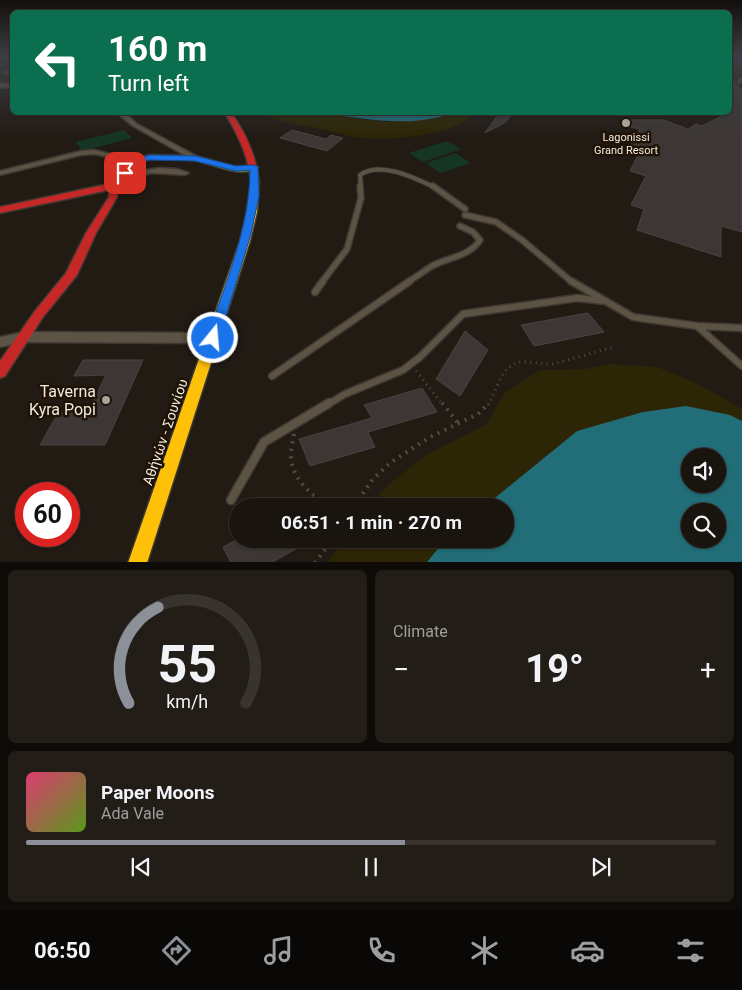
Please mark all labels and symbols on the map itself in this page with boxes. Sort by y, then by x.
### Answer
marker: Lagonissi Grand Resort [620,117,632,129]
place label: Lagonissi Grand Resort [594,131,658,157]
pin [104,152,146,194]
position arrow [186,311,238,363]
street label: Αθήνών - Σουνίου [139,377,191,487]
place label: Taverna Kyra Popi [29,382,96,419]
marker: Taverna Kyra Popi [100,394,112,406]
speed limit sign: 60 [15,482,80,547]

